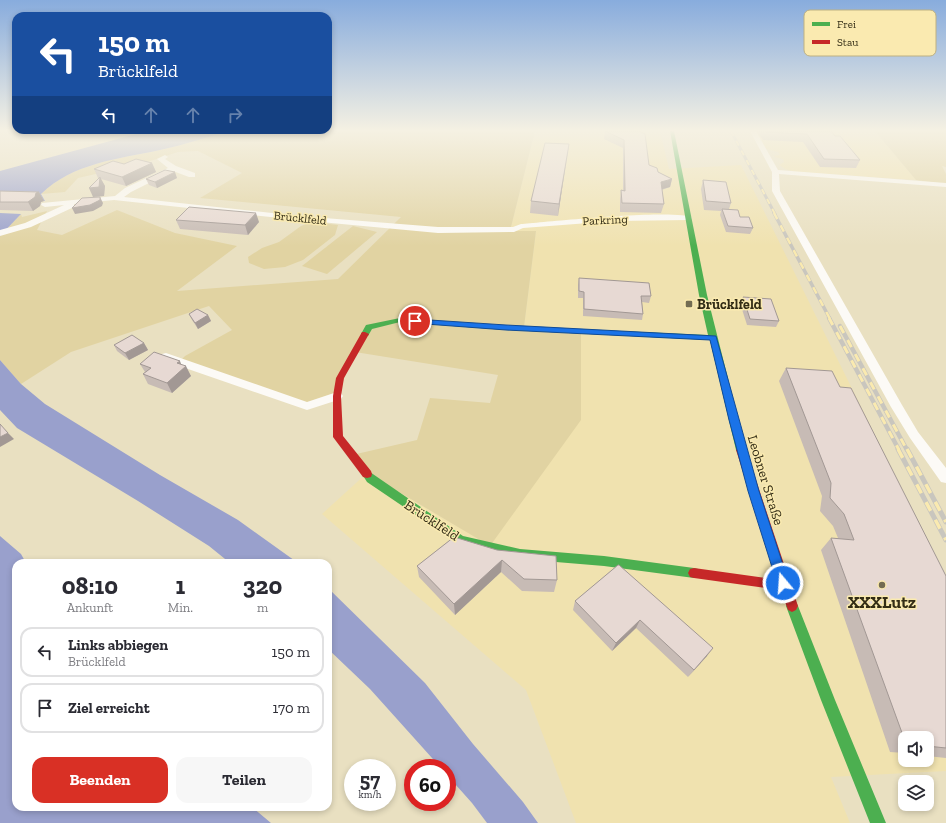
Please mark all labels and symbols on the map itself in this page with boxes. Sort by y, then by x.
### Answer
legend [804,10,936,56]
text: Frei [837,18,856,31]
text: Stau [837,36,858,49]
street label: Brücklfeld [273,208,328,228]
street label: Parkring [582,212,629,228]
place label: Brücklfeld [697,296,762,313]
marker: Brücklfeld [684,299,694,309]
pin [398,304,432,338]
street label: Leobner Straße [744,433,787,528]
street label: Brücklfeld [401,496,463,545]
position arrow [762,562,804,604]
marker: XXXLutz [877,580,887,590]
place label: XXXLutz [848,592,916,612]
speed limit sign: 60 [404,759,456,811]

